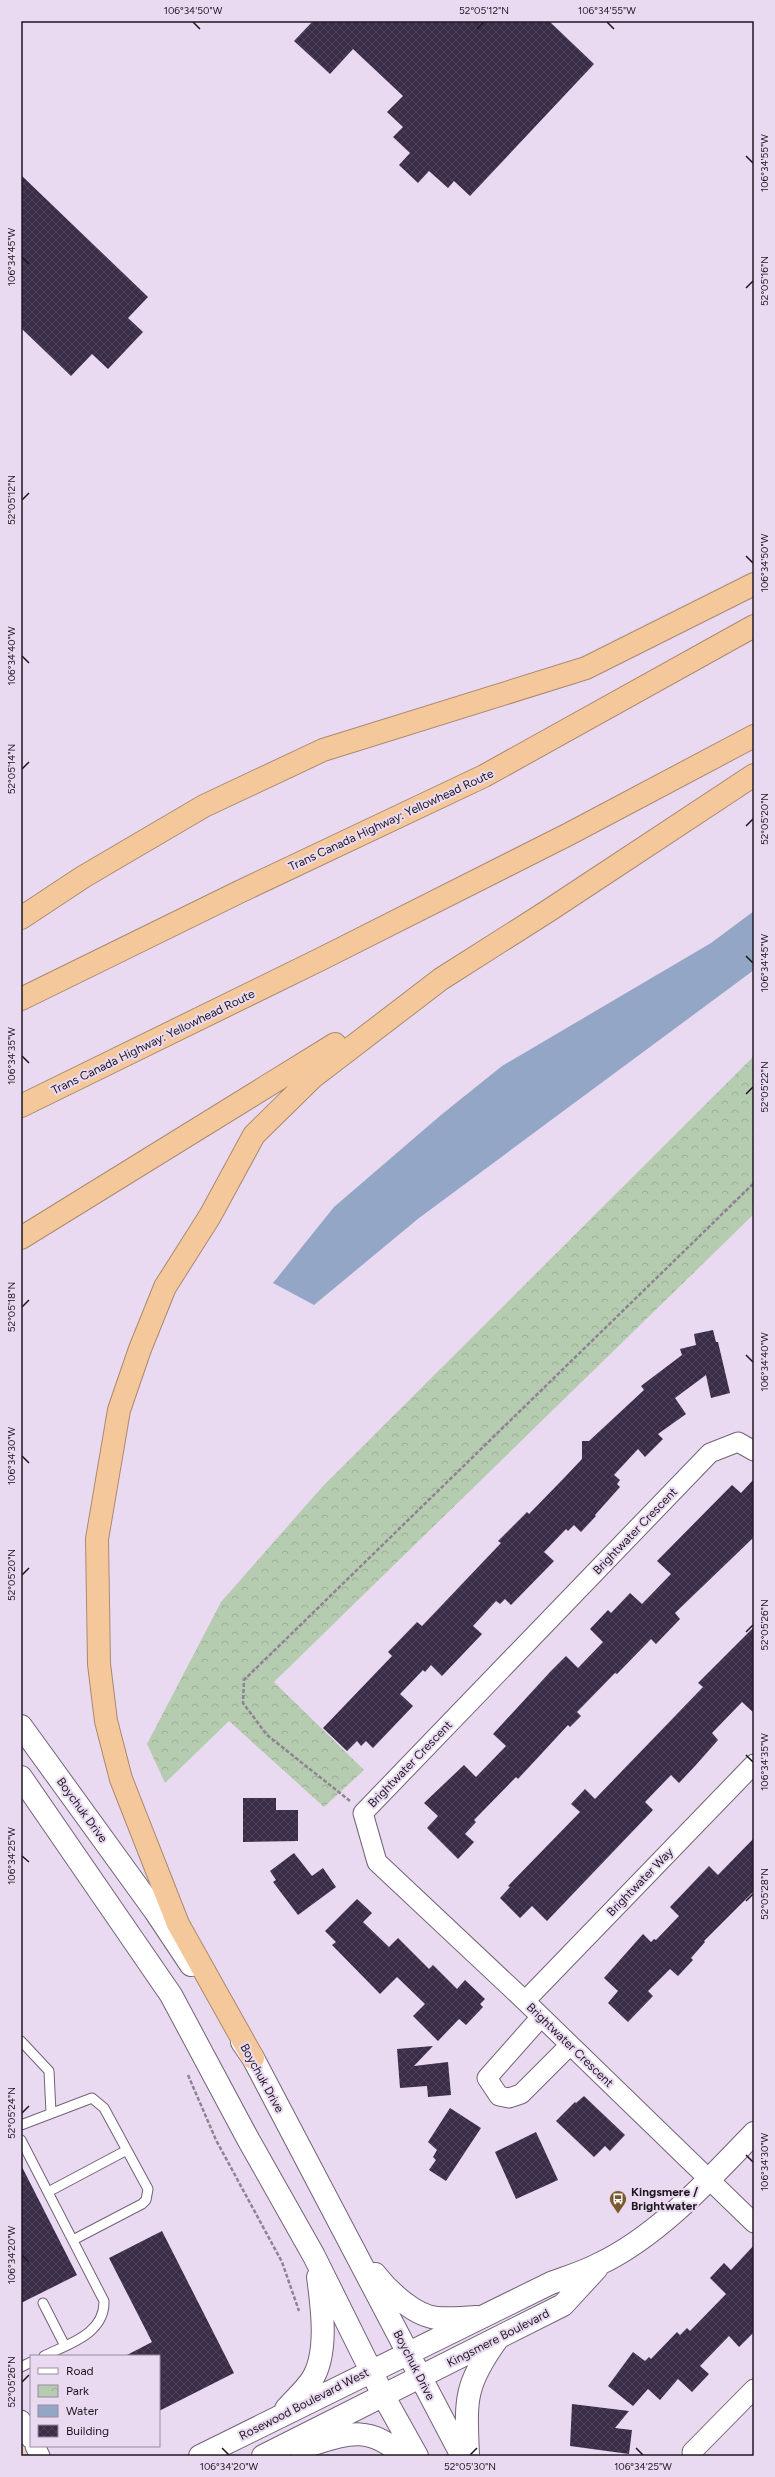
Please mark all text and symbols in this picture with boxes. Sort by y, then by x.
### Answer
text: 106°34'50"W [164,4,223,17]
text: 52°05'12"N [459,4,509,17]
text: 106°34'55"W [578,4,636,17]
text: 106°34'55"W [758,134,771,192]
text: 106°34'45"W [5,227,18,286]
text: 52°05'16"N [758,256,771,306]
text: 52°05'12"N [5,475,18,525]
text: 106°34'50"W [758,533,771,592]
text: 106°34'40"W [5,626,18,685]
text: 52°05'14"N [5,744,18,794]
street label: Trans Canada Highway: Yellowhead Route [286,766,496,874]
text: 52°05'20"N [758,793,771,845]
text: 106°34'45"W [758,933,771,992]
street label: Trans Canada Highway: Yellowhead Route [49,986,257,1097]
text: 106°34'35"W [5,1027,18,1085]
text: 52°05'22"N [758,1061,771,1113]
text: 52°05'18"N [5,1282,18,1332]
text: 106°34'40"W [758,1332,771,1391]
text: 106°34'30"W [5,1427,18,1485]
street label: Brightwater Crescent [590,1484,680,1577]
text: 52°05'20"N [5,1549,18,1601]
text: 52°05'26"N [758,1599,771,1651]
street label: Brightwater Crescent [365,1717,455,1810]
text: 106°34'35"W [758,1733,771,1791]
street label: Boychuk Drive [54,1775,110,1846]
text: 106°34'25"W [5,1827,18,1885]
street label: Brightwater Way [604,1845,677,1919]
text: 52°05'28"N [758,1868,771,1920]
street label: Brightwater Crescent [524,2000,617,2090]
street label: Boychuk Drive [237,2041,287,2115]
text: 52°05'24"N [5,2087,18,2139]
text: 106°34'30"W [758,2133,771,2191]
place label: Kingsmere / Brightwater [631,2185,698,2213]
bus stop icon: Kingsmere / Brightwater [608,2189,628,2214]
text: 106°34'20"W [5,2225,18,2284]
street label: Kingsmere Boulevard [444,2306,552,2370]
street label: Boychuk Drive [390,2328,438,2403]
legend [30,2355,160,2447]
text: 52°05'26"N [5,2356,18,2408]
text: Road [66,2364,94,2378]
street label: Rosewood Boulevard West [237,2365,372,2443]
text: Park [66,2384,89,2398]
text: Water [66,2404,98,2418]
text: Building [66,2424,109,2438]
text: 106°34'20"W [200,2460,259,2473]
text: 52°05'30"N [444,2460,496,2473]
text: 106°34'25"W [614,2460,672,2473]

